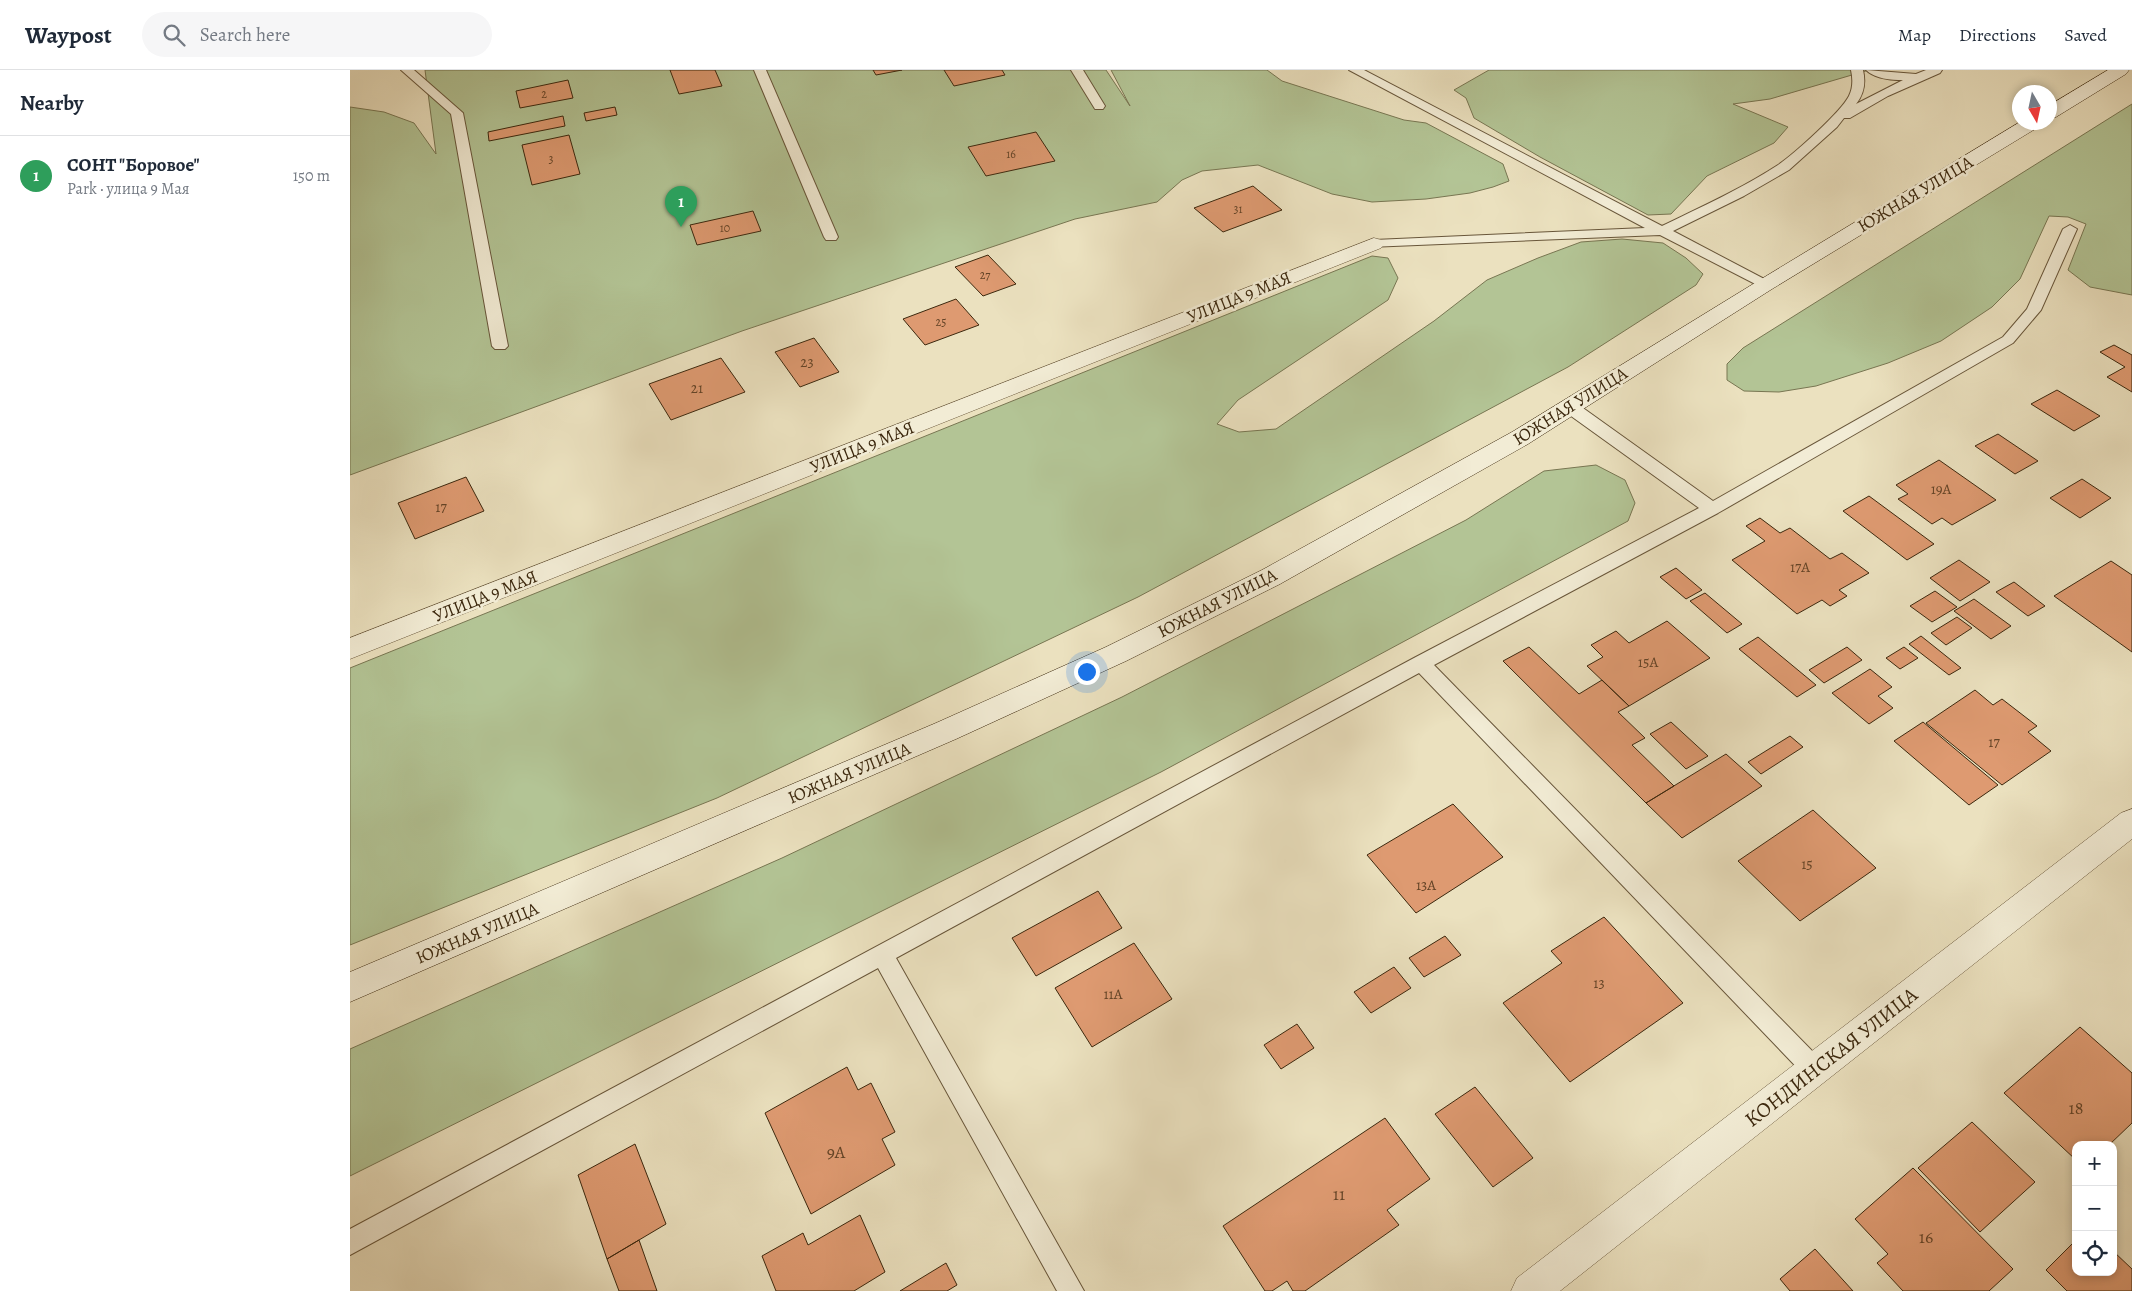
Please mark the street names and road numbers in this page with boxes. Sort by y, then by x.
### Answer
street label: ЮЖНАЯ УЛИЦА [1853,150,1978,238]
street label: УЛИЦА 9 МАЯ [1183,265,1295,329]
street label: ЮЖНАЯ УЛИЦА [1508,361,1632,451]
street label: УЛИЦА 9 МАЯ [806,415,918,479]
street label: ЮЖНАЯ УЛИЦА [1153,562,1281,643]
street label: УЛИЦА 9 МАЯ [429,564,541,628]
street label: ЮЖНАЯ УЛИЦА [784,736,914,810]
street label: ЮЖНАЯ УЛИЦА [412,896,542,970]
street label: КОНДИНСКАЯ УЛИЦА [1739,980,1924,1133]

